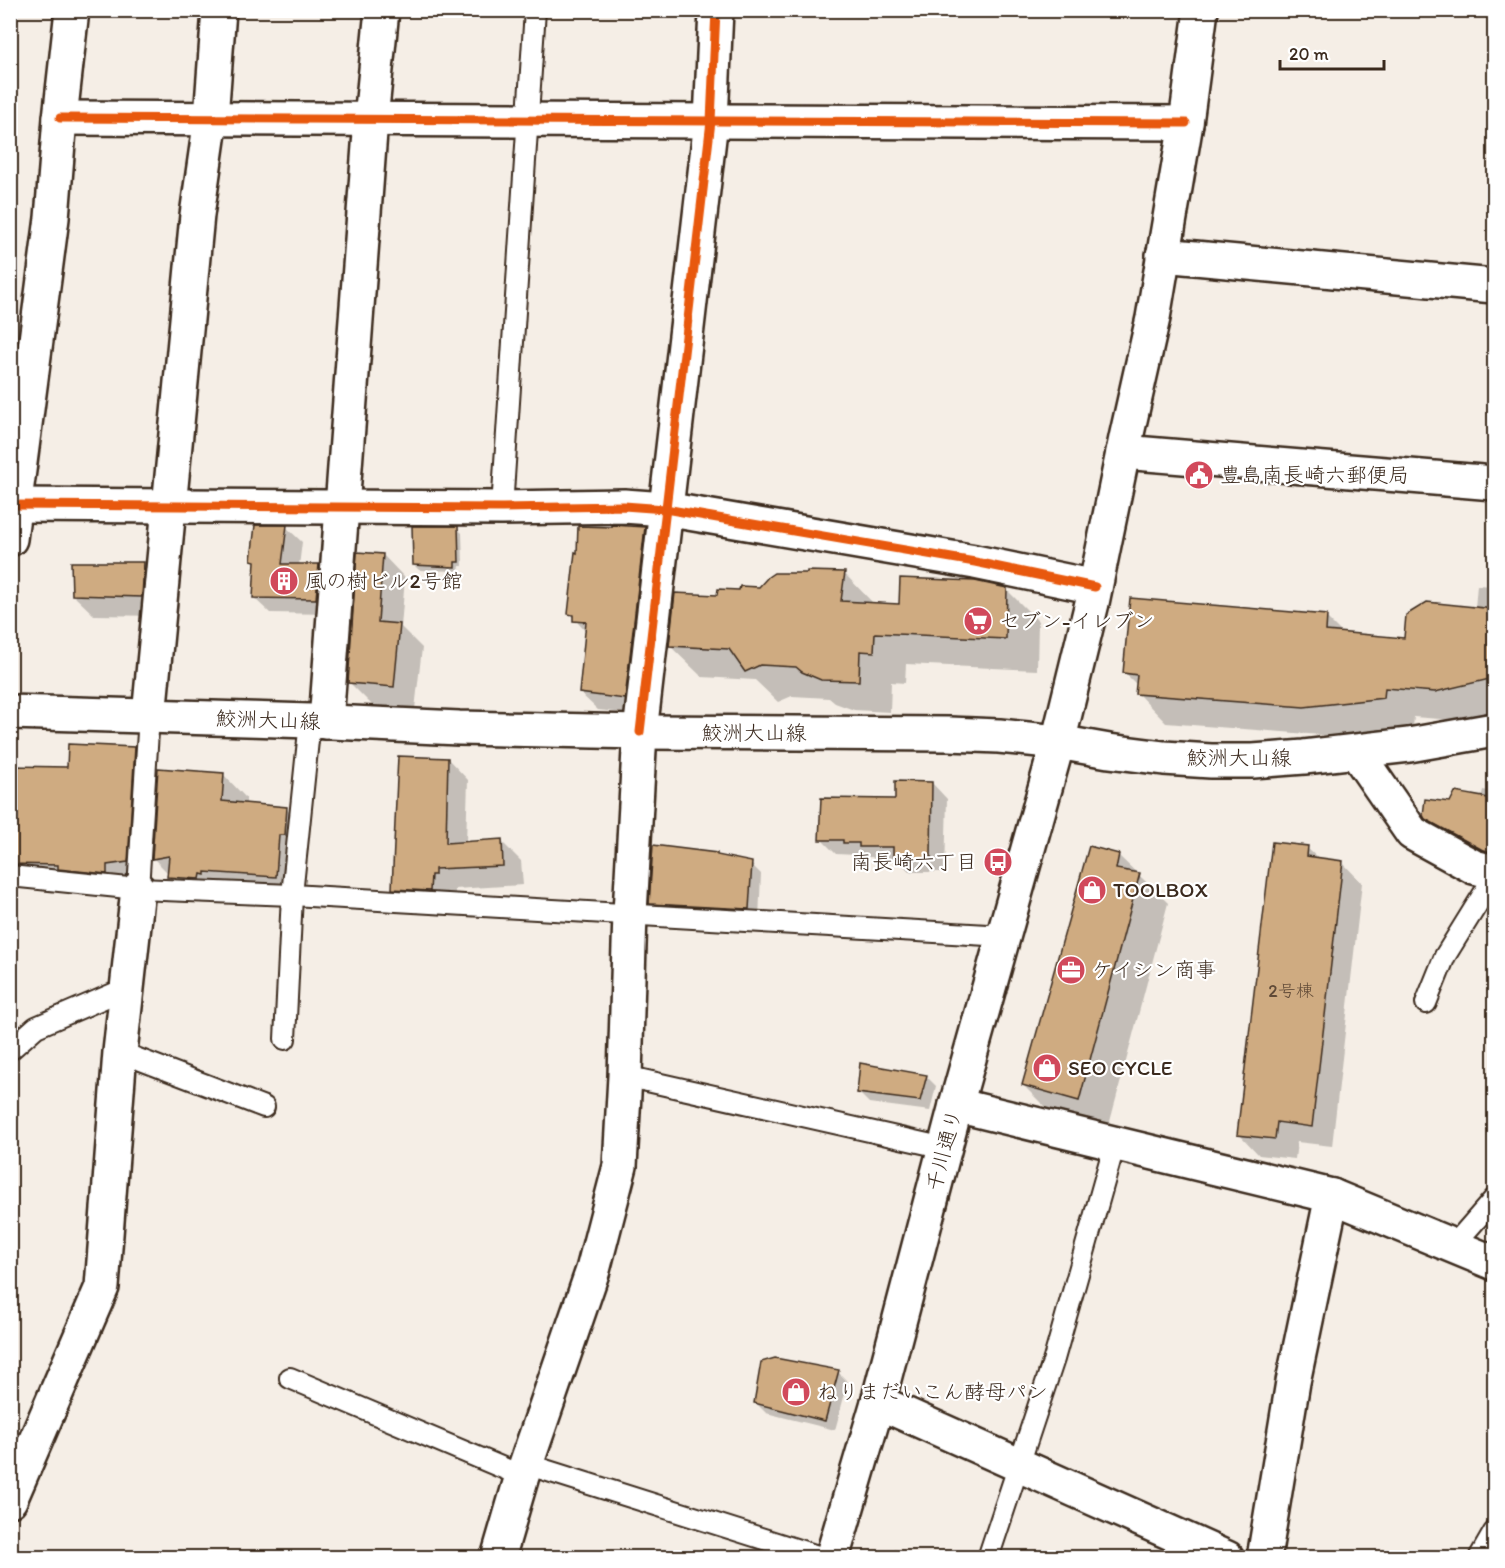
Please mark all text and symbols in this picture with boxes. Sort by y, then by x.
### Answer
scale bar [1280,33,1384,71]
text: 20 m [1289,43,1329,65]
public building icon: 豊島南長崎六郵便局 [1183,459,1215,491]
place label: 豊島南長崎六郵便局 [1220,462,1409,487]
building icon: 風の樹ビル2号館 [268,565,300,597]
place label: 風の樹ビル2号館 [305,568,463,593]
supermarket icon: セブン-イレブン [962,605,994,637]
place label: セブン-イレブン [999,608,1154,633]
street label: 鮫洲大山線 [215,705,321,734]
street label: 鮫洲大山線 [702,720,807,745]
street label: 鮫洲大山線 [1187,745,1292,770]
bus stop icon: 南長崎六丁目 [982,846,1014,878]
place label: 南長崎六丁目 [851,849,977,874]
shop icon: TOOLBOX [1076,874,1108,906]
place label: TOOLBOX [1113,877,1209,902]
office icon: ケイシン商事 [1055,954,1087,986]
place label: ケイシン商事 [1092,957,1216,982]
house number: 2号棟 [1268,980,1314,1002]
shop icon: SEO CYCLE [1031,1052,1063,1084]
place label: SEO CYCLE [1068,1055,1172,1080]
street label: 千川通り [921,1106,966,1194]
shop icon: ねりまだいこん酵母パン [780,1376,812,1408]
place label: ねりまだいこん酵母パン [817,1379,1048,1404]

